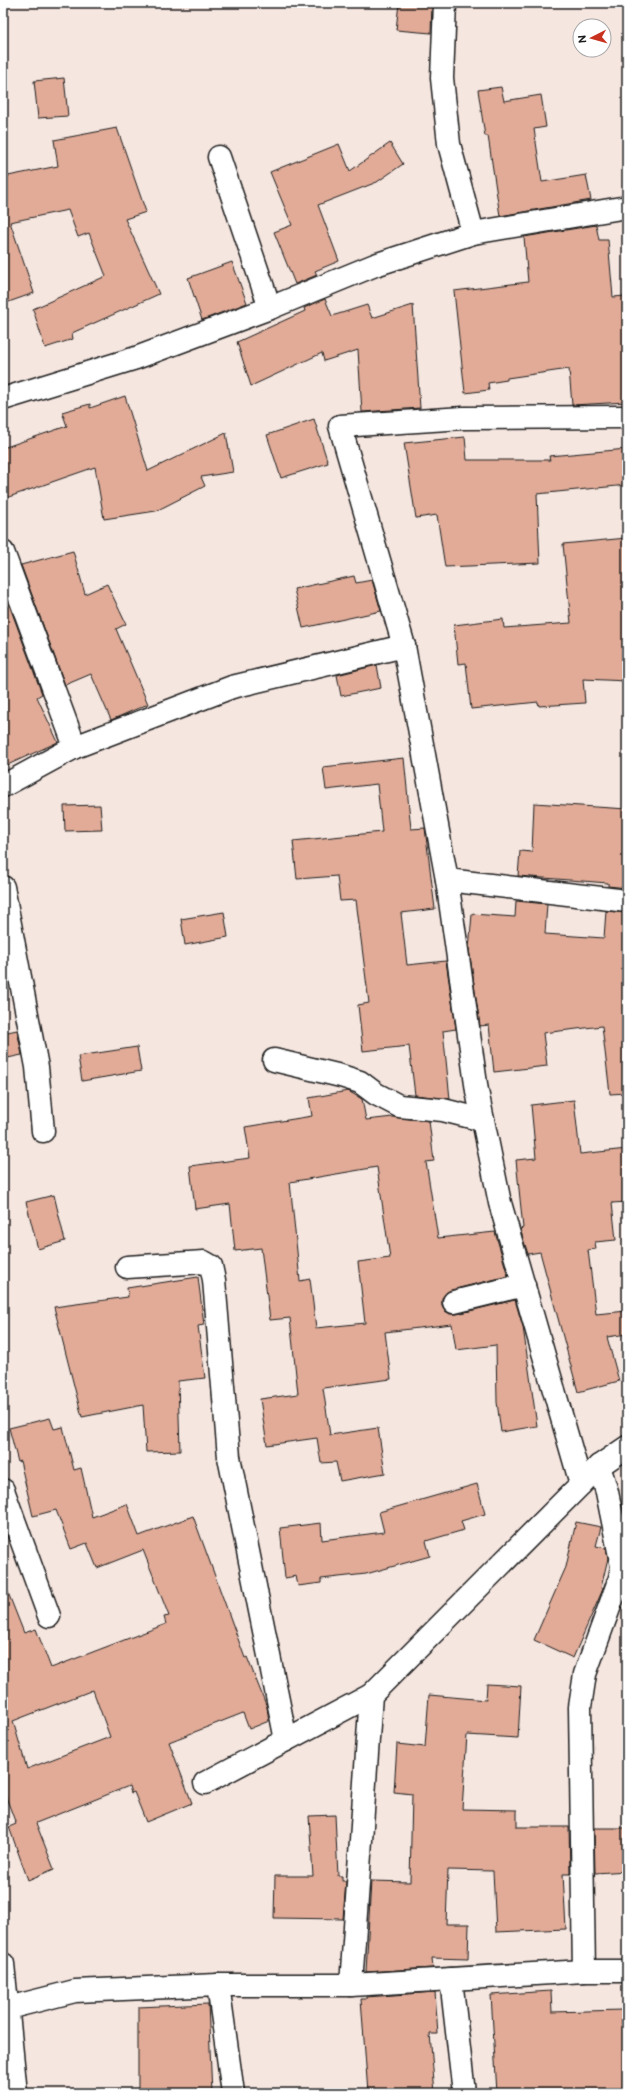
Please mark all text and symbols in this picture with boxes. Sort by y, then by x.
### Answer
north arrow [572,18,612,58]
text: N [576,34,589,44]

